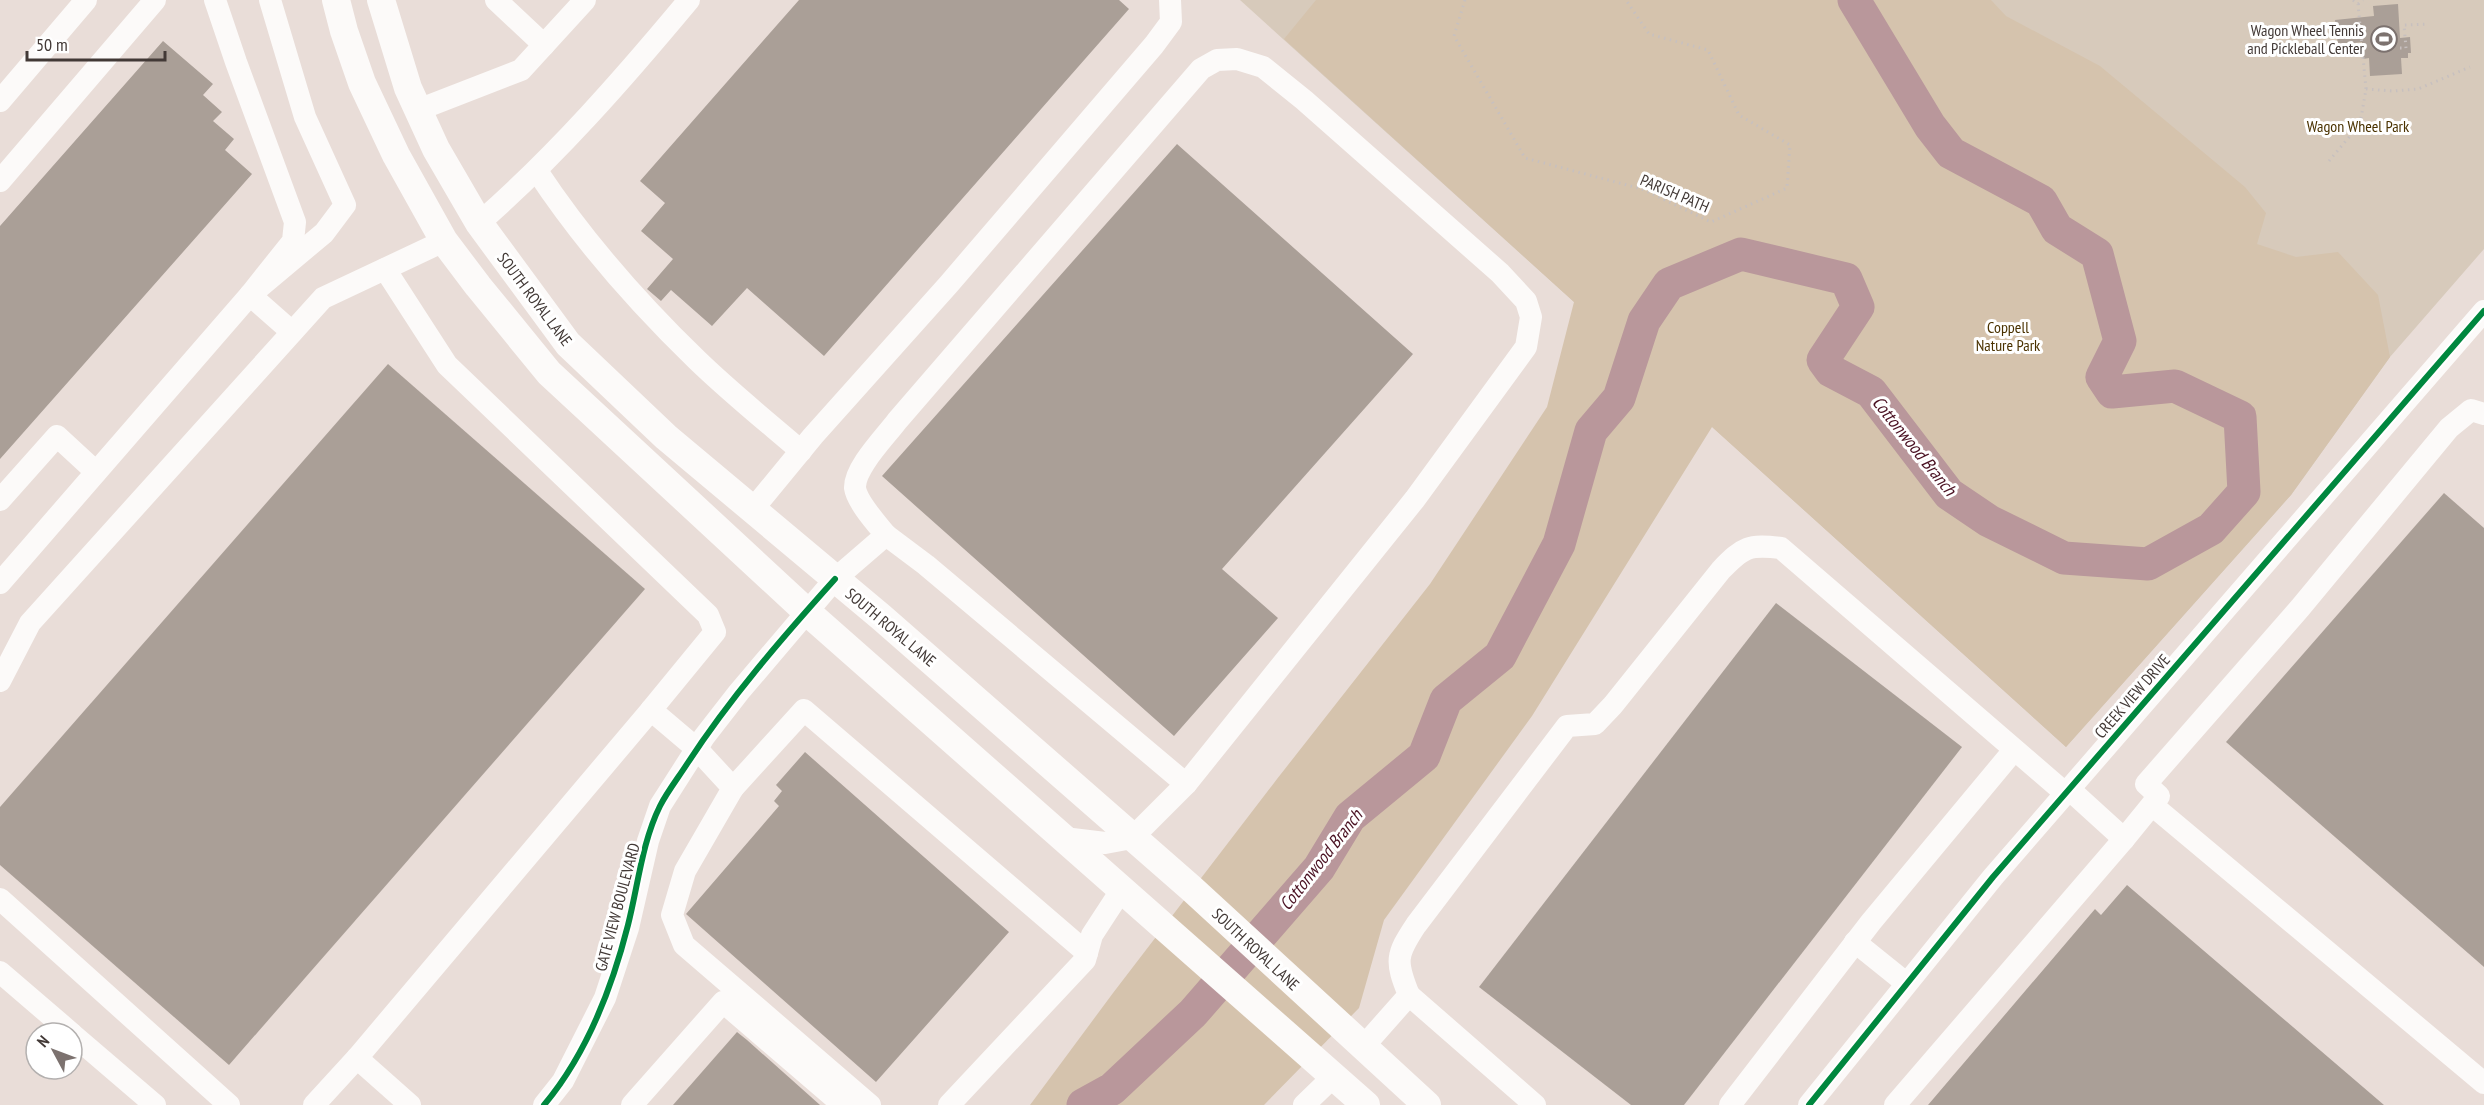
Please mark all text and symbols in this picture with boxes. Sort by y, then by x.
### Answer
place label: Wagon Wheel Tennis and Pickleball Center [2247,20,2365,58]
scale bar [27,24,165,62]
sports icon: Wagon Wheel Tennis and Pickleball Center [2369,24,2399,54]
text: 50 m [36,33,68,56]
park label: Wagon Wheel Park [2307,116,2410,136]
street label: PARISH PATH [1638,170,1712,216]
street label: SOUTH ROYAL LANE [493,248,577,350]
park label: Coppell Nature Park [1976,317,2041,355]
water label: Cottonwood Branch [1867,391,1962,501]
street label: SOUTH ROYAL LANE [842,583,940,671]
street label: CREEK VIEW DRIVE [2090,650,2174,742]
water label: Cottonwood Branch [1274,804,1368,915]
street label: GATE VIEW BOULEVARD [590,841,644,973]
street label: SOUTH ROYAL LANE [1208,904,1304,995]
north arrow [24,1021,84,1081]
text: N [32,1031,53,1051]

